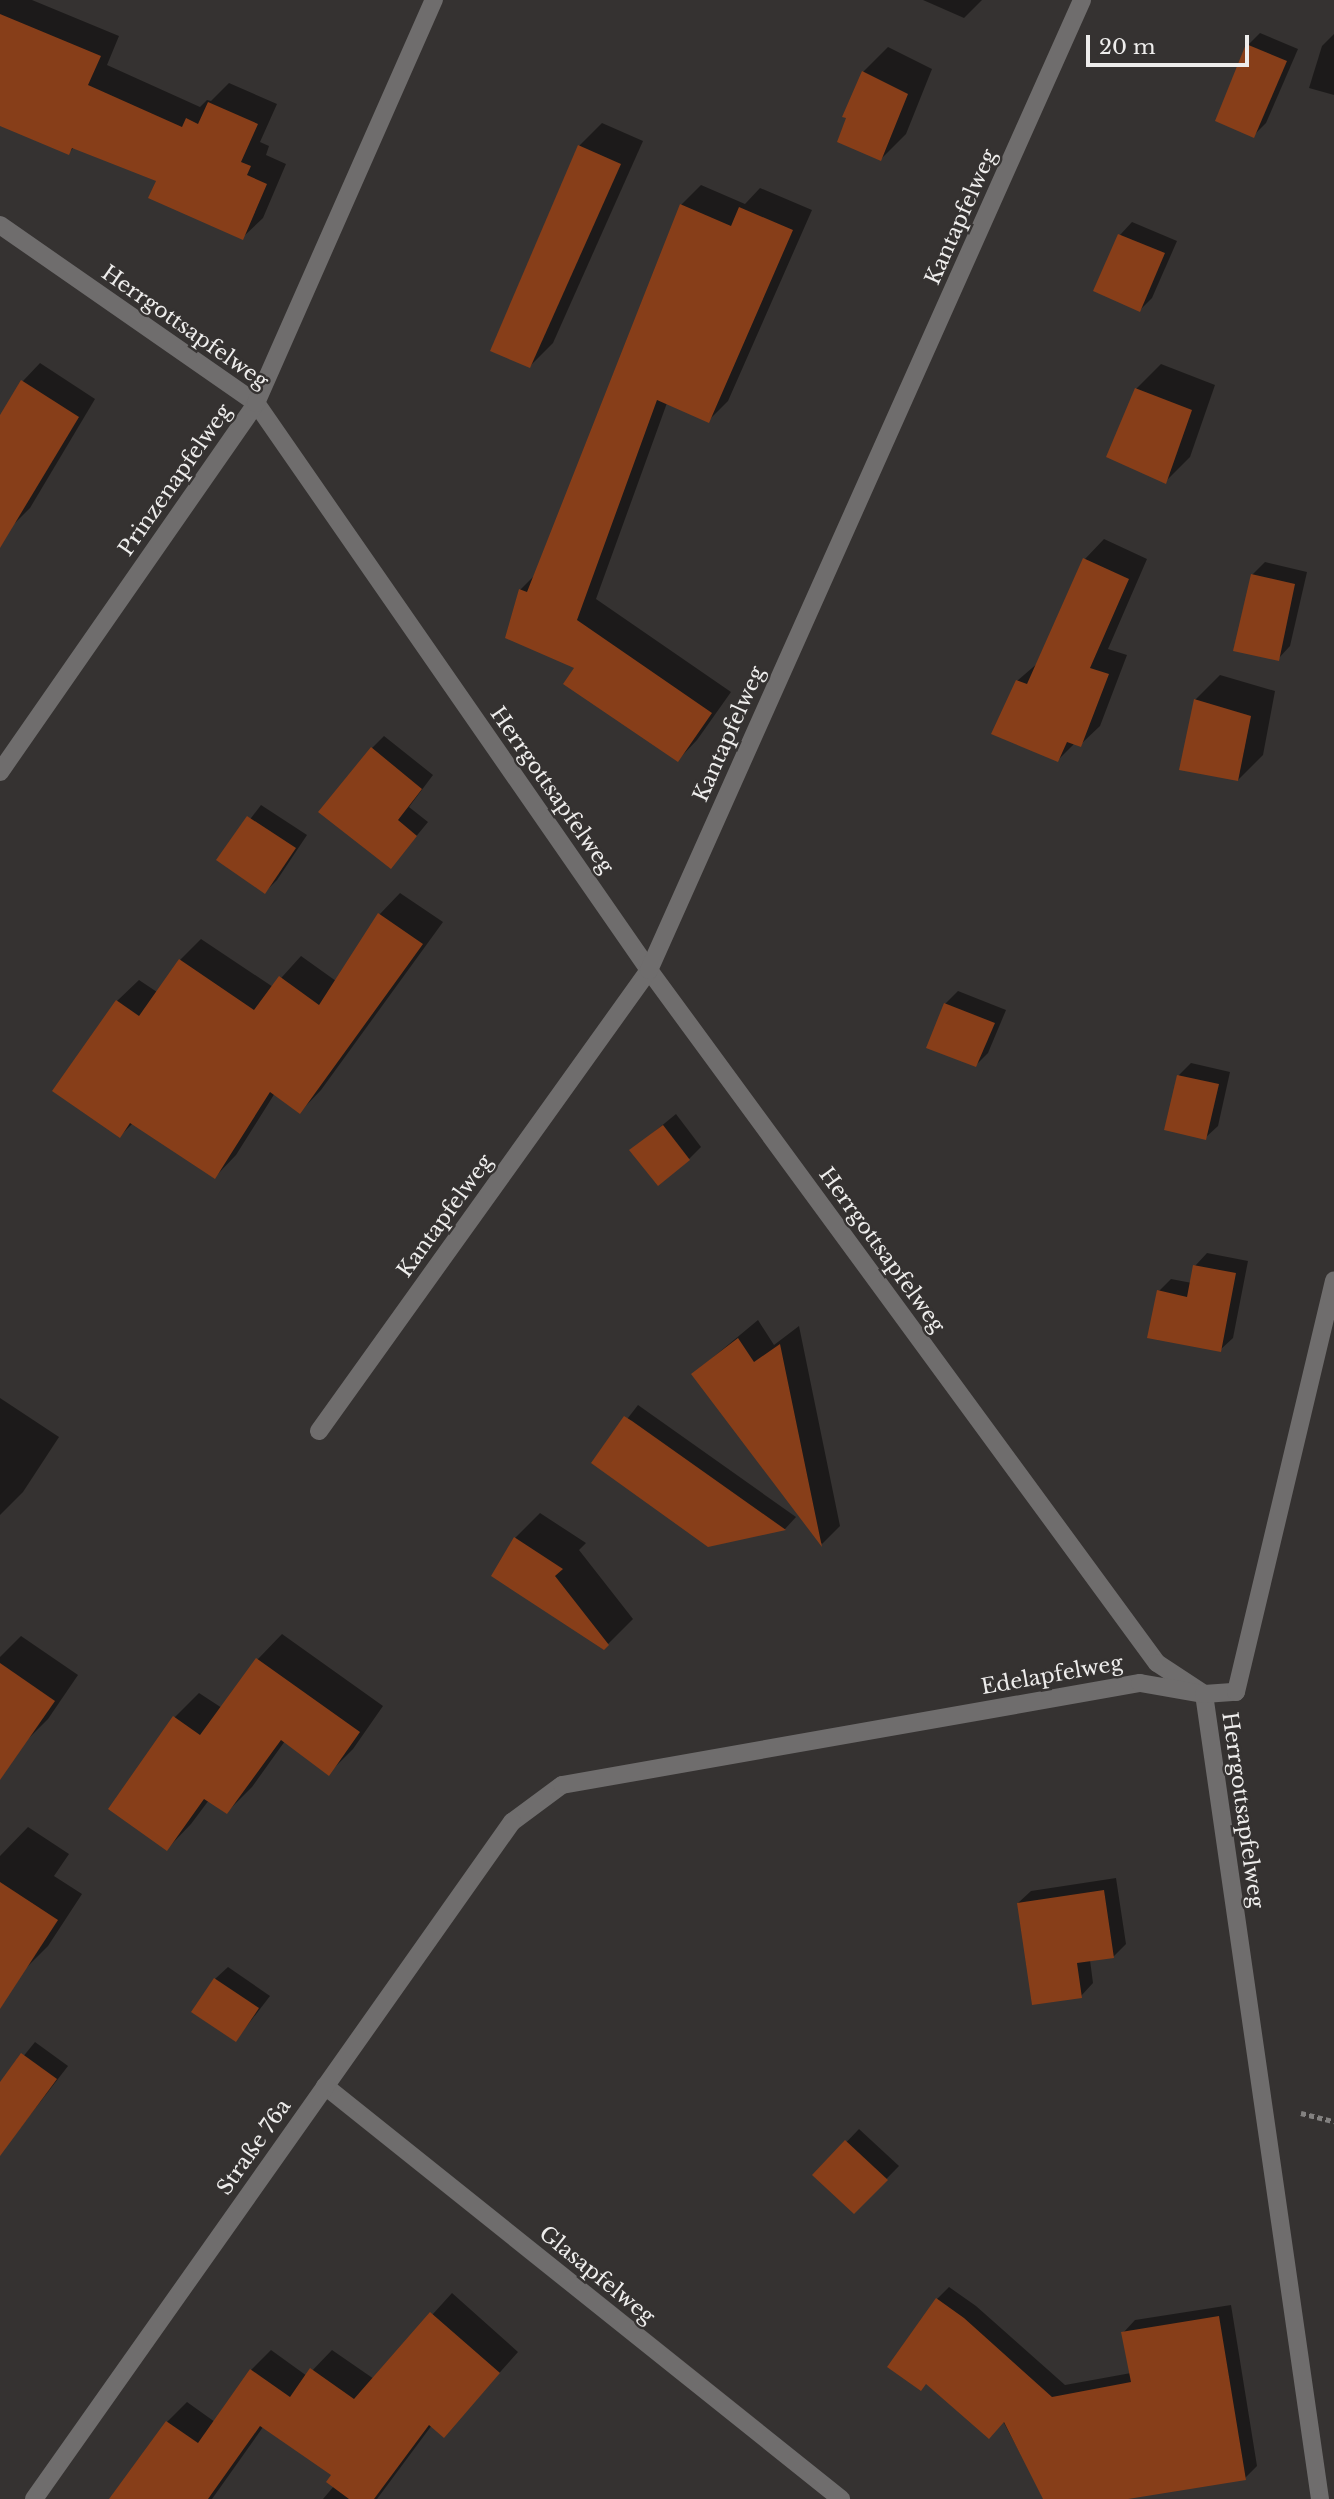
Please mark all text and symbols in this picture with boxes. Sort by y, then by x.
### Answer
scale bar [1089,21,1252,65]
text: 20 m [1099,34,1156,60]
street label: Kantapfelweg [920,145,1002,289]
street label: Herrgottsapfelweg [97,260,273,394]
street label: Prinzenapfelweg [113,399,237,561]
street label: Kantapfelweg [688,662,770,806]
street label: Herrgottsapfelweg [485,702,619,878]
street label: Kantapfelweg [392,1150,498,1282]
street label: Herrgottsapfelweg [814,1163,950,1337]
street label: Edelapfelweg [979,1650,1125,1700]
street label: Herrgottsapfelweg [1217,1710,1269,1910]
street label: Straße 76a [212,2094,296,2200]
street label: Glasapfelweg [534,2221,660,2329]

